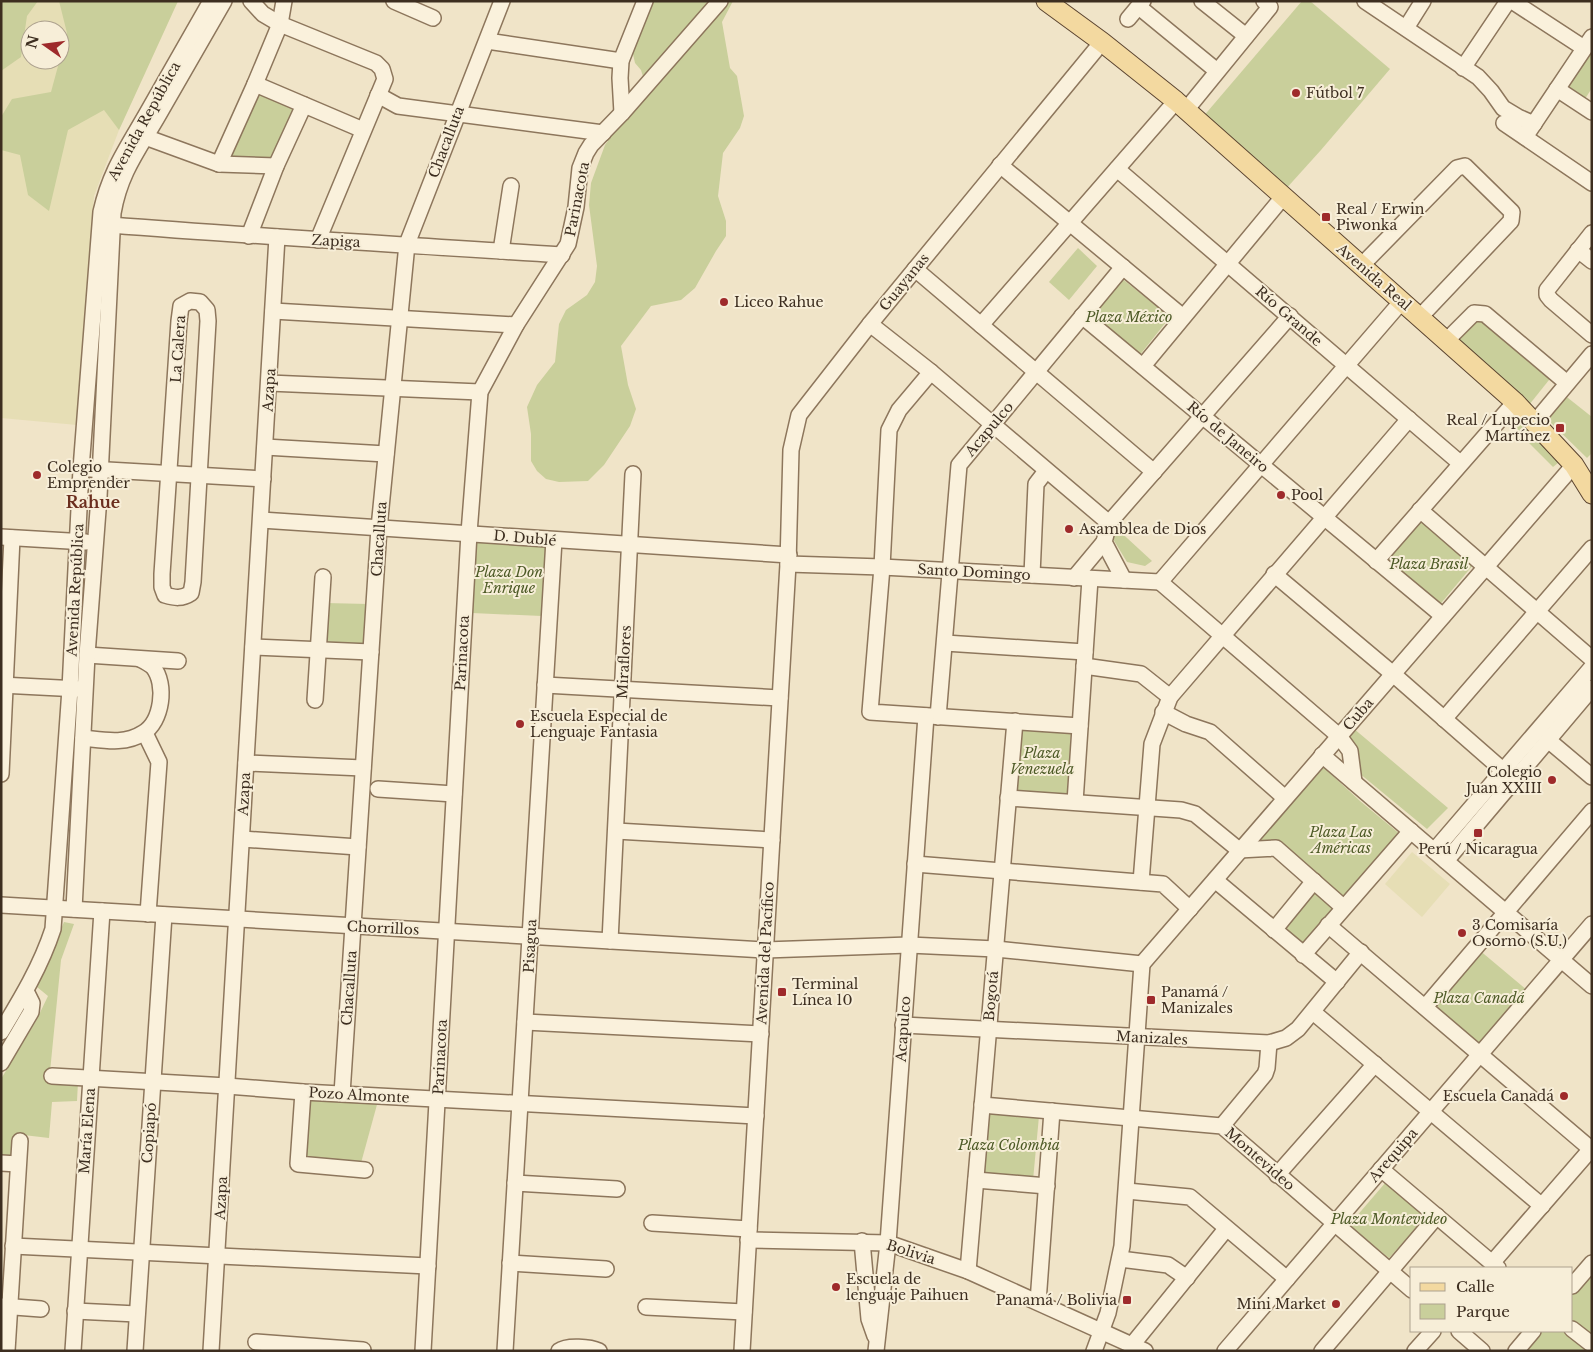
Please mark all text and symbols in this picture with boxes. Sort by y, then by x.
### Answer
north arrow [20,20,70,70]
text: N [22,33,43,50]
street label: Avenida República [103,58,184,185]
place label: Fútbol 7 [1306,84,1365,102]
marker: Fútbol 7 [1290,87,1302,99]
street label: Chacalluta [424,103,468,180]
street label: Parinacota [561,160,593,238]
place label: Real / Erwin Piwonka [1336,200,1425,234]
marker: Real / Erwin Piwonka [1320,211,1332,223]
street label: Zapiga [311,231,361,251]
street label: Avenida Real [1332,239,1415,315]
street label: Guayanas [875,249,933,315]
street label: Río Grande [1252,282,1326,350]
place label: Liceo Rahue [734,293,823,311]
marker: Liceo Rahue [718,296,730,308]
park label: Plaza México [1085,308,1172,326]
street label: La Calera [167,314,189,383]
street label: Azapa [258,367,280,413]
street label: Acapulco [960,398,1017,461]
street label: Río de Janeiro [1183,398,1273,476]
place label: Real / Lupecio Martínez [1446,411,1550,445]
marker: Real / Lupecio Martínez [1554,422,1566,434]
place label: Colegio Emprender [47,458,130,492]
marker: Colegio Emprender [31,469,43,481]
place label: Pool [1291,486,1324,504]
marker: Pool [1275,489,1287,501]
district label: Rahue [66,492,120,512]
street label: Chacalluta [367,501,391,577]
place label: Asamblea de Dios [1078,520,1206,538]
street label: Avenida República [62,523,87,658]
marker: Asamblea de Dios [1063,523,1075,535]
street label: D. Dublé [493,526,557,550]
park label: Plaza Brasil [1388,555,1469,573]
street label: Santo Domingo [917,560,1031,584]
park label: Plaza Don Enrique [474,563,543,597]
street label: Parinacota [451,614,473,691]
street label: Miraflores [613,625,635,699]
street label: Cuba [1339,694,1377,734]
place label: Escuela Especial de Lenguaje Fantasia [530,707,668,741]
marker: Escuela Especial de Lenguaje Fantasia [514,718,526,730]
park label: Plaza Venezuela [1010,744,1074,778]
place label: Colegio Juan XXIII [1464,763,1542,797]
street label: Azapa [234,772,254,817]
marker: Colegio Juan XXIII [1546,774,1558,786]
park label: Plaza Las Américas [1308,823,1373,857]
marker: Perú / Nicaragua [1472,827,1484,839]
place label: Perú / Nicaragua [1418,840,1538,858]
street label: Avenida del Pacífico [752,881,778,1026]
place label: 3 Comisaría Osorno (S.U.) [1472,916,1567,950]
street label: Chorrillos [346,917,420,939]
street label: Pisagua [520,918,540,973]
marker: 3 Comisaría Osorno (S.U.) [1456,927,1468,939]
street label: Chacalluta [337,950,361,1026]
street label: Bogotá [980,970,1002,1022]
place label: Terminal Línea 10 [792,975,859,1009]
place label: Panamá / Manizales [1161,983,1233,1017]
marker: Terminal Línea 10 [776,986,788,998]
park label: Plaza Canadá [1432,989,1525,1007]
marker: Panamá / Manizales [1145,994,1157,1006]
street label: Acapulco [892,995,914,1064]
street label: Parinacota [429,1018,451,1095]
street label: Manizales [1116,1027,1188,1049]
street label: Pozo Almonte [308,1083,410,1107]
street label: María Elena [75,1087,99,1175]
place label: Escuela Canadá [1443,1087,1554,1105]
marker: Escuela Canadá [1558,1090,1570,1102]
street label: Copiapó [138,1102,160,1164]
street label: Montevideo [1221,1124,1299,1194]
street label: Arequipa [1364,1124,1422,1187]
park label: Plaza Colombia [957,1136,1060,1154]
street label: Azapa [211,1176,231,1221]
park label: Plaza Montevideo [1330,1210,1447,1228]
street label: Bolivia [884,1236,938,1268]
legend [1410,1267,1573,1332]
place label: Escuela de lenguaje Paihuen [846,1270,969,1304]
text: Calle [1456,1277,1495,1296]
marker: Escuela de lenguaje Paihuen [830,1281,842,1293]
place label: Panamá / Bolivia [996,1291,1117,1309]
marker: Panamá / Bolivia [1121,1294,1133,1306]
place label: Mini Market [1236,1295,1327,1313]
marker: Mini Market [1330,1298,1342,1310]
text: Parque [1456,1302,1510,1321]

